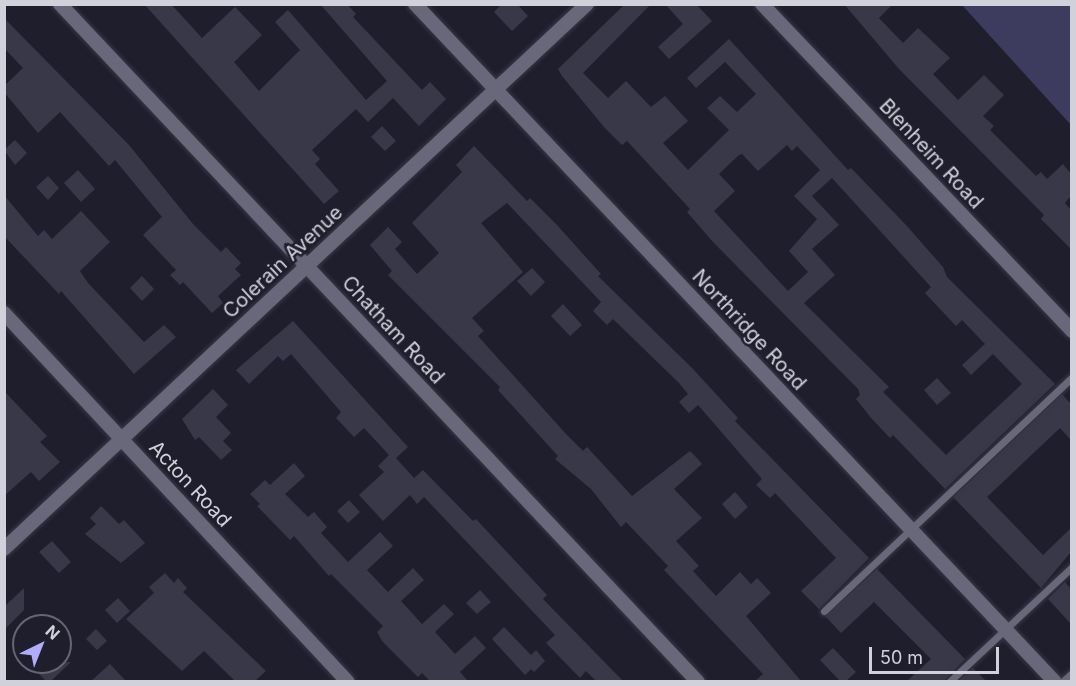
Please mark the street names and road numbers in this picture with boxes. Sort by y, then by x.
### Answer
street label: Blenheim Road [874,94,988,214]
street label: Colerain Avenue [218,201,348,323]
street label: Northridge Road [687,265,811,395]
street label: Chatham Road [337,271,449,389]
street label: Acton Road [144,436,236,532]

